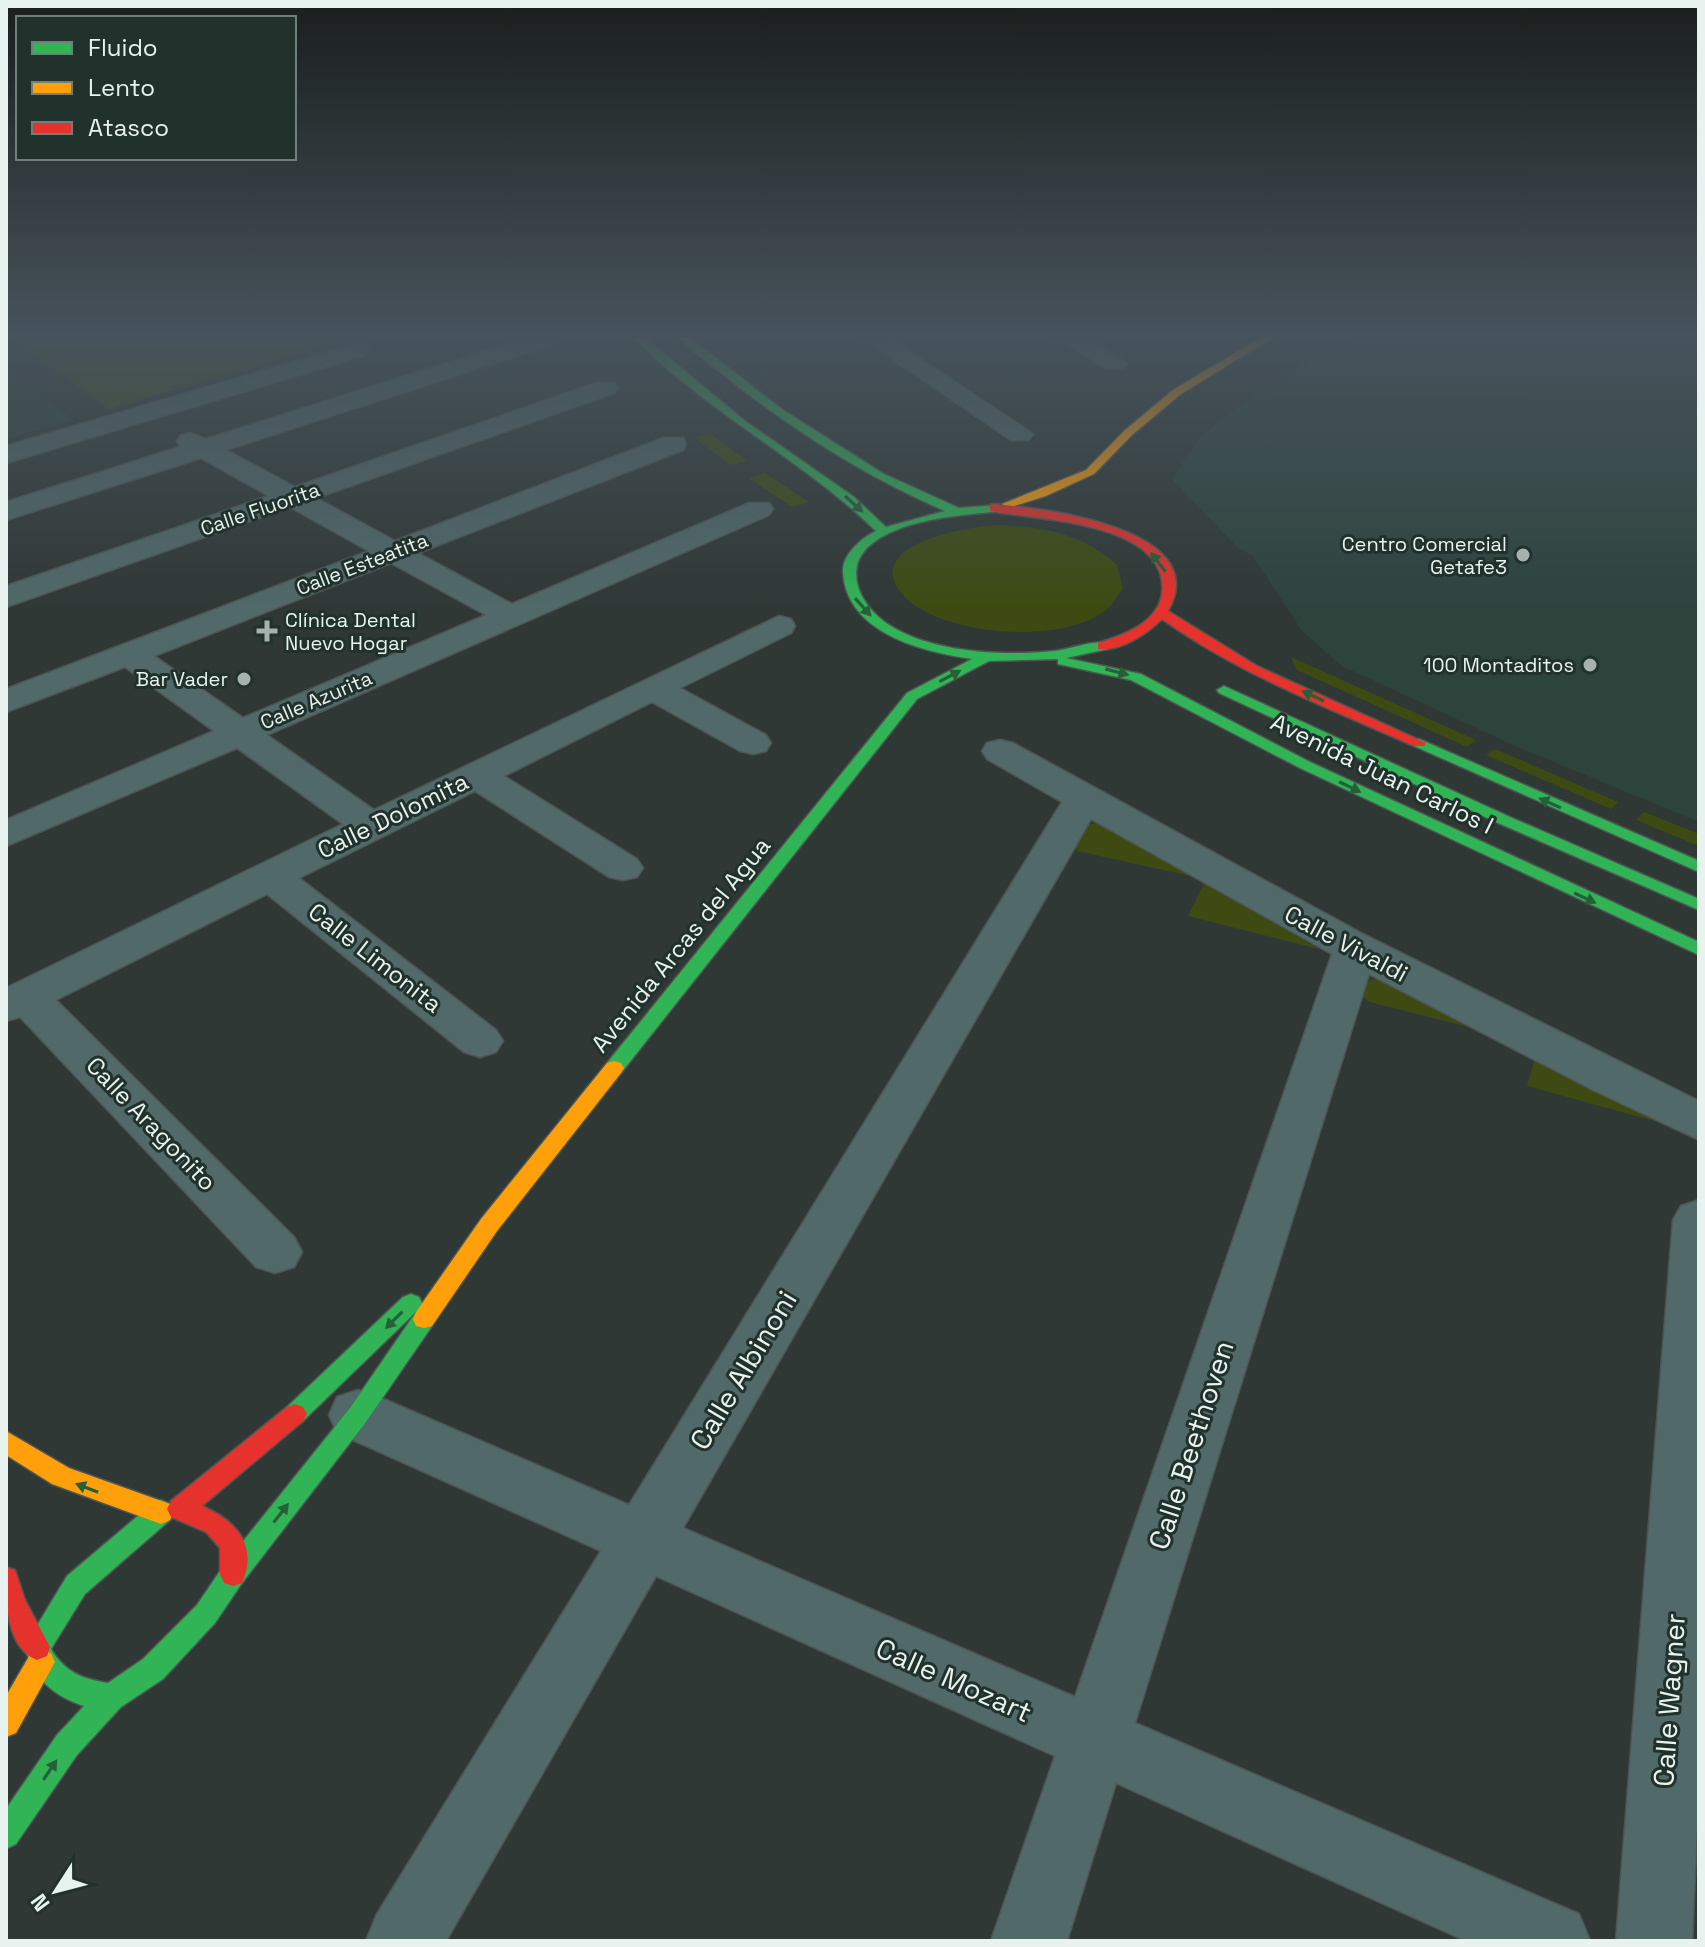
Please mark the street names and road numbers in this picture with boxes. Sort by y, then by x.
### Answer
street label: Calle Fluorita [197,476,323,542]
street label: Calle Esteatita [292,527,432,601]
street label: Calle Azurita [256,665,376,735]
street label: Avenida Juan Carlos I [1266,706,1499,841]
street label: Calle Dolomita [312,766,473,865]
street label: Avenida Arcas del Agua [584,831,777,1059]
street label: Calle Limonita [302,896,449,1020]
street label: Calle Vivaldi [1279,898,1413,989]
street label: Calle Aragonito [80,1050,223,1197]
street label: Calle Albinoni [681,1284,805,1456]
street label: Calle Beethoven [1140,1336,1242,1554]
street label: Calle Wagner [1645,1612,1693,1788]
street label: Calle Mozart [871,1630,1037,1730]

